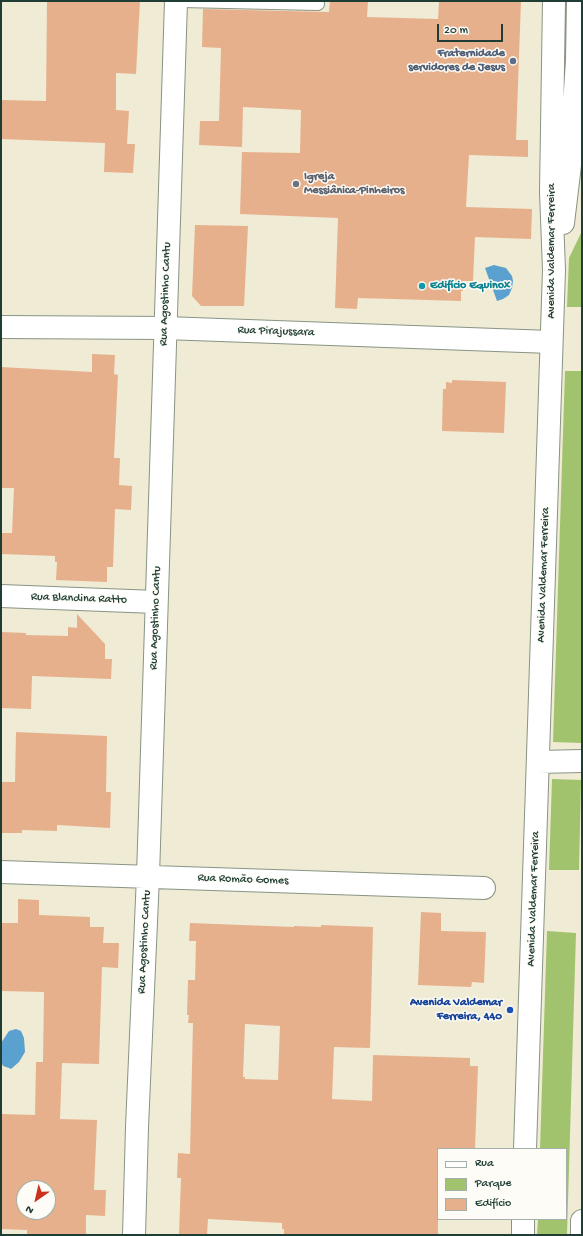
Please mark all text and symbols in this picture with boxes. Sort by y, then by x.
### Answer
scale bar [439,16,505,42]
text: 20 m [444,24,468,38]
place label: Fraternidade servidores de Jesus [408,47,505,75]
marker: Fraternidade servidores de Jesus [508,56,518,66]
place label: Igreja Messiânica-Pinheiros [304,170,404,198]
marker: Igreja Messiânica-Pinheiros [291,179,301,189]
street label: Avenida Valdemar Ferreira [545,183,559,319]
street label: Rua Agostinho Cantu [157,242,175,346]
place label: Edifício Equinox [430,279,510,293]
marker: Edifício Equinox [417,281,427,291]
street label: Rua Pirajussara [237,323,315,341]
street label: Avenida Valdemar Ferreira [534,507,554,643]
street label: Rua Agostinho Cantu [147,566,165,670]
street label: Rua Blandina Ratto [31,590,127,608]
street label: Avenida Valdemar Ferreira [524,831,544,967]
street label: Rua Romão Gomes [197,871,289,889]
street label: Rua Agostinho Cantu [135,890,155,994]
place label: Avenida Valdemar Ferreira, 440 [410,996,502,1024]
marker: Avenida Valdemar Ferreira, 440 [505,1005,515,1015]
legend [437,1148,567,1220]
text: Rua [475,1157,494,1171]
text: Parque [475,1177,512,1191]
north arrow [16,1180,56,1220]
text: Edifício [475,1197,511,1211]
text: N [24,1202,36,1216]

